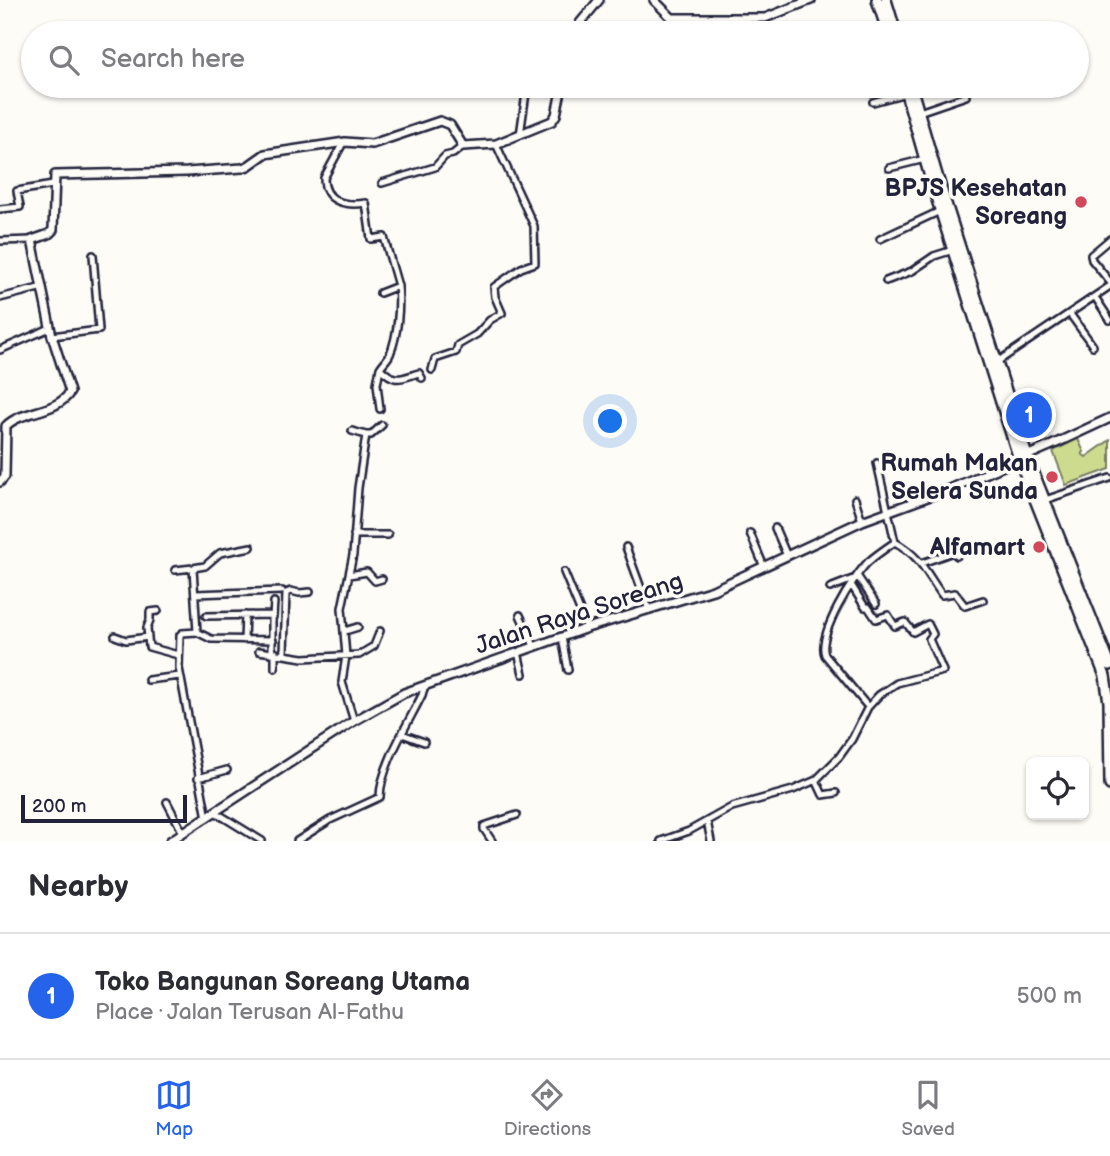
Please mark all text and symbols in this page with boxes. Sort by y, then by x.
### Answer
search box [21,21,1089,98]
icon: search [45,41,83,79]
text: Search here [101,44,245,75]
place label: BPJS Kesehatan Soreang [885,174,1067,231]
marker: BPJS Kesehatan Soreang [1073,194,1089,210]
pin: 1 [1006,389,1052,441]
your location [593,404,627,438]
place label: Rumah Makan Selera Sunda [881,449,1038,506]
marker: Rumah Makan Selera Sunda [1044,469,1060,485]
place label: Alfamart [929,533,1025,562]
marker: Alfamart [1031,539,1047,555]
street label: Jalan Raya Soreang [472,566,687,661]
map controls [1026,757,1089,820]
button: locate [1026,757,1089,820]
scale bar [21,792,187,824]
text: 200 m [32,795,86,818]
text: Nearby [28,869,128,905]
text: Toko Bangunan Soreang Utama [95,967,470,998]
text: 1 [46,982,56,1010]
text: 500 m [1017,982,1082,1010]
text: Place · Jalan Terusan Al-Fathu [95,998,404,1026]
tab: Map [155,1076,193,1141]
tab: Directions [504,1076,591,1141]
tab: Saved [901,1076,955,1141]

